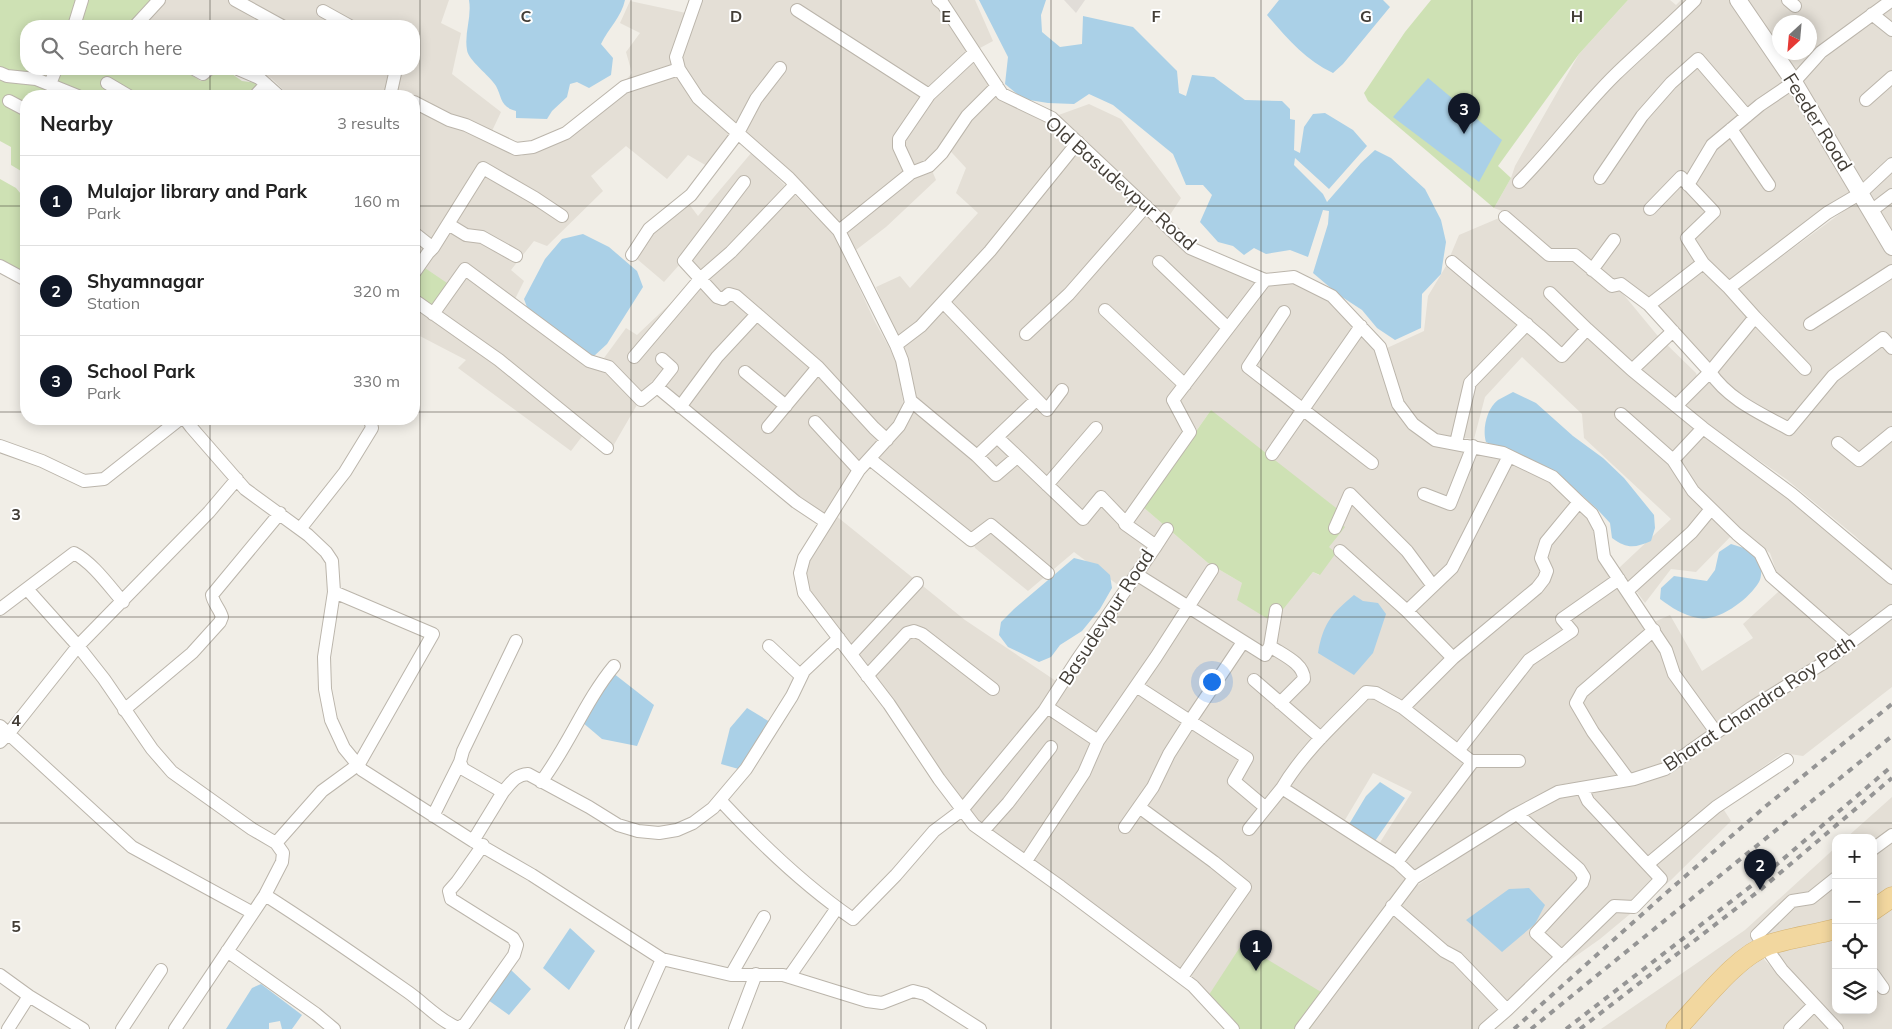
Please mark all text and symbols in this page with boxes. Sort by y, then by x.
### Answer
text: C [521,6,532,26]
text: D [730,6,742,26]
text: E [941,6,951,26]
text: F [1151,6,1161,26]
text: G [1360,6,1372,26]
text: H [1571,6,1583,26]
north arrow [1772,15,1817,60]
search box [20,20,420,75]
icon: search [38,34,66,62]
text: Search here [78,36,182,60]
street label: Feeder Road [1778,69,1858,175]
pin: 3 [1448,93,1480,134]
text: Nearby [40,110,113,136]
street label: Old Basudevpur Road [1040,111,1202,255]
text: 3 results [337,113,400,133]
text: Mulajor library and Park [87,179,307,203]
text: 1 [51,191,61,211]
text: 160 m [353,191,400,211]
text: Park [87,203,121,223]
text: Shyamnagar [87,269,204,293]
text: 2 [51,281,61,301]
text: 320 m [353,281,400,301]
text: Station [87,293,140,313]
text: School Park [87,359,195,383]
text: 3 [51,371,61,391]
text: 330 m [353,371,400,391]
text: Park [87,383,121,403]
text: 3 [11,504,21,524]
street label: Basudevpur Road [1053,545,1159,689]
street label: Bharat Chandra Roy Path [1658,630,1860,776]
your location [1199,669,1225,695]
text: 4 [11,710,21,730]
map controls [1832,834,1877,1014]
button: + [1832,834,1877,879]
pin: 2 [1744,849,1776,890]
button: − [1832,879,1877,924]
text: 5 [11,916,21,936]
button: locate [1832,924,1877,969]
pin: 1 [1240,930,1272,971]
button: layers [1832,969,1877,1014]

